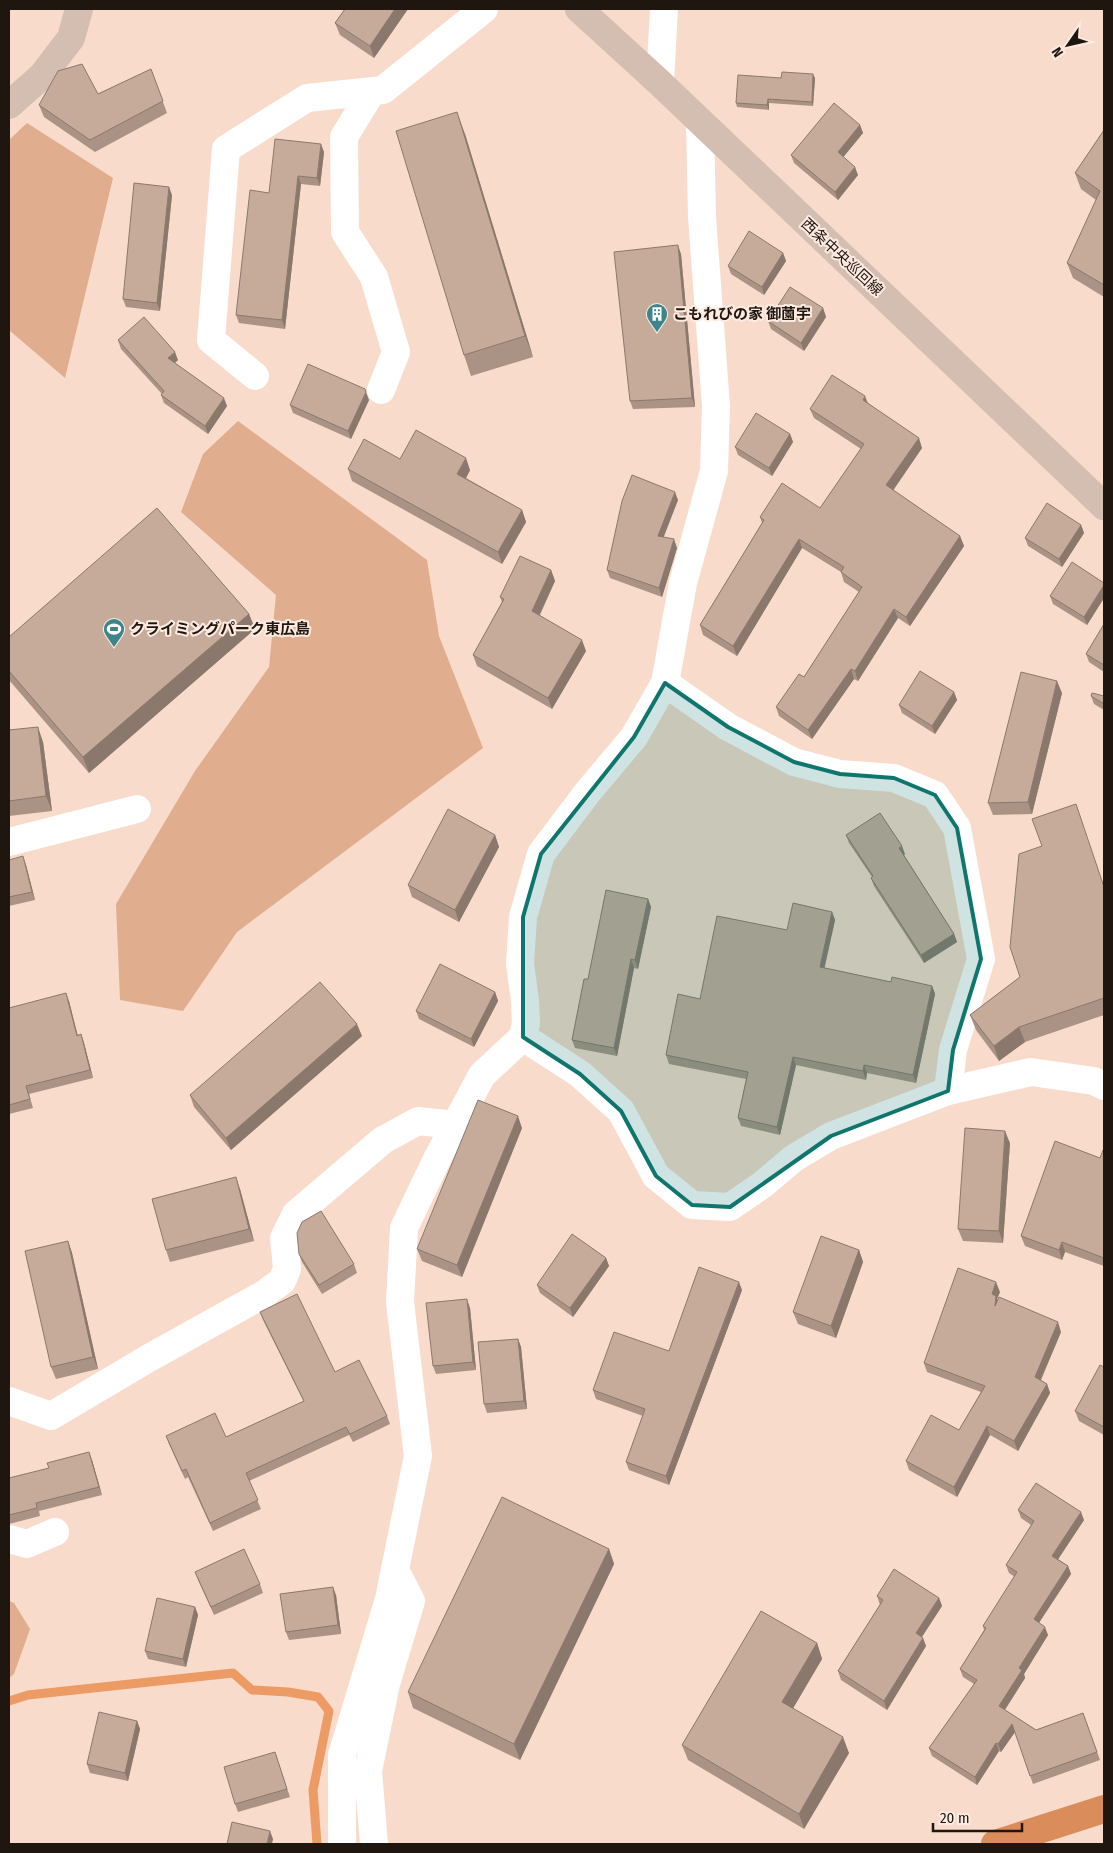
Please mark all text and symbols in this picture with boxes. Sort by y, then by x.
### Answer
north arrow [1043,20,1093,70]
text: N [1048,44,1067,60]
street label: 西条中央巡回線 [797,215,887,299]
building icon: こもれびの家 御薗宇 [645,302,669,333]
place label: こもれびの家 御薗宇 [673,305,811,323]
sports icon: クライミングパーク東広島 [102,617,126,648]
place label: クライミングパーク東広島 [130,620,310,638]
scale bar [933,1800,1022,1832]
text: 20 m [940,1809,970,1827]

